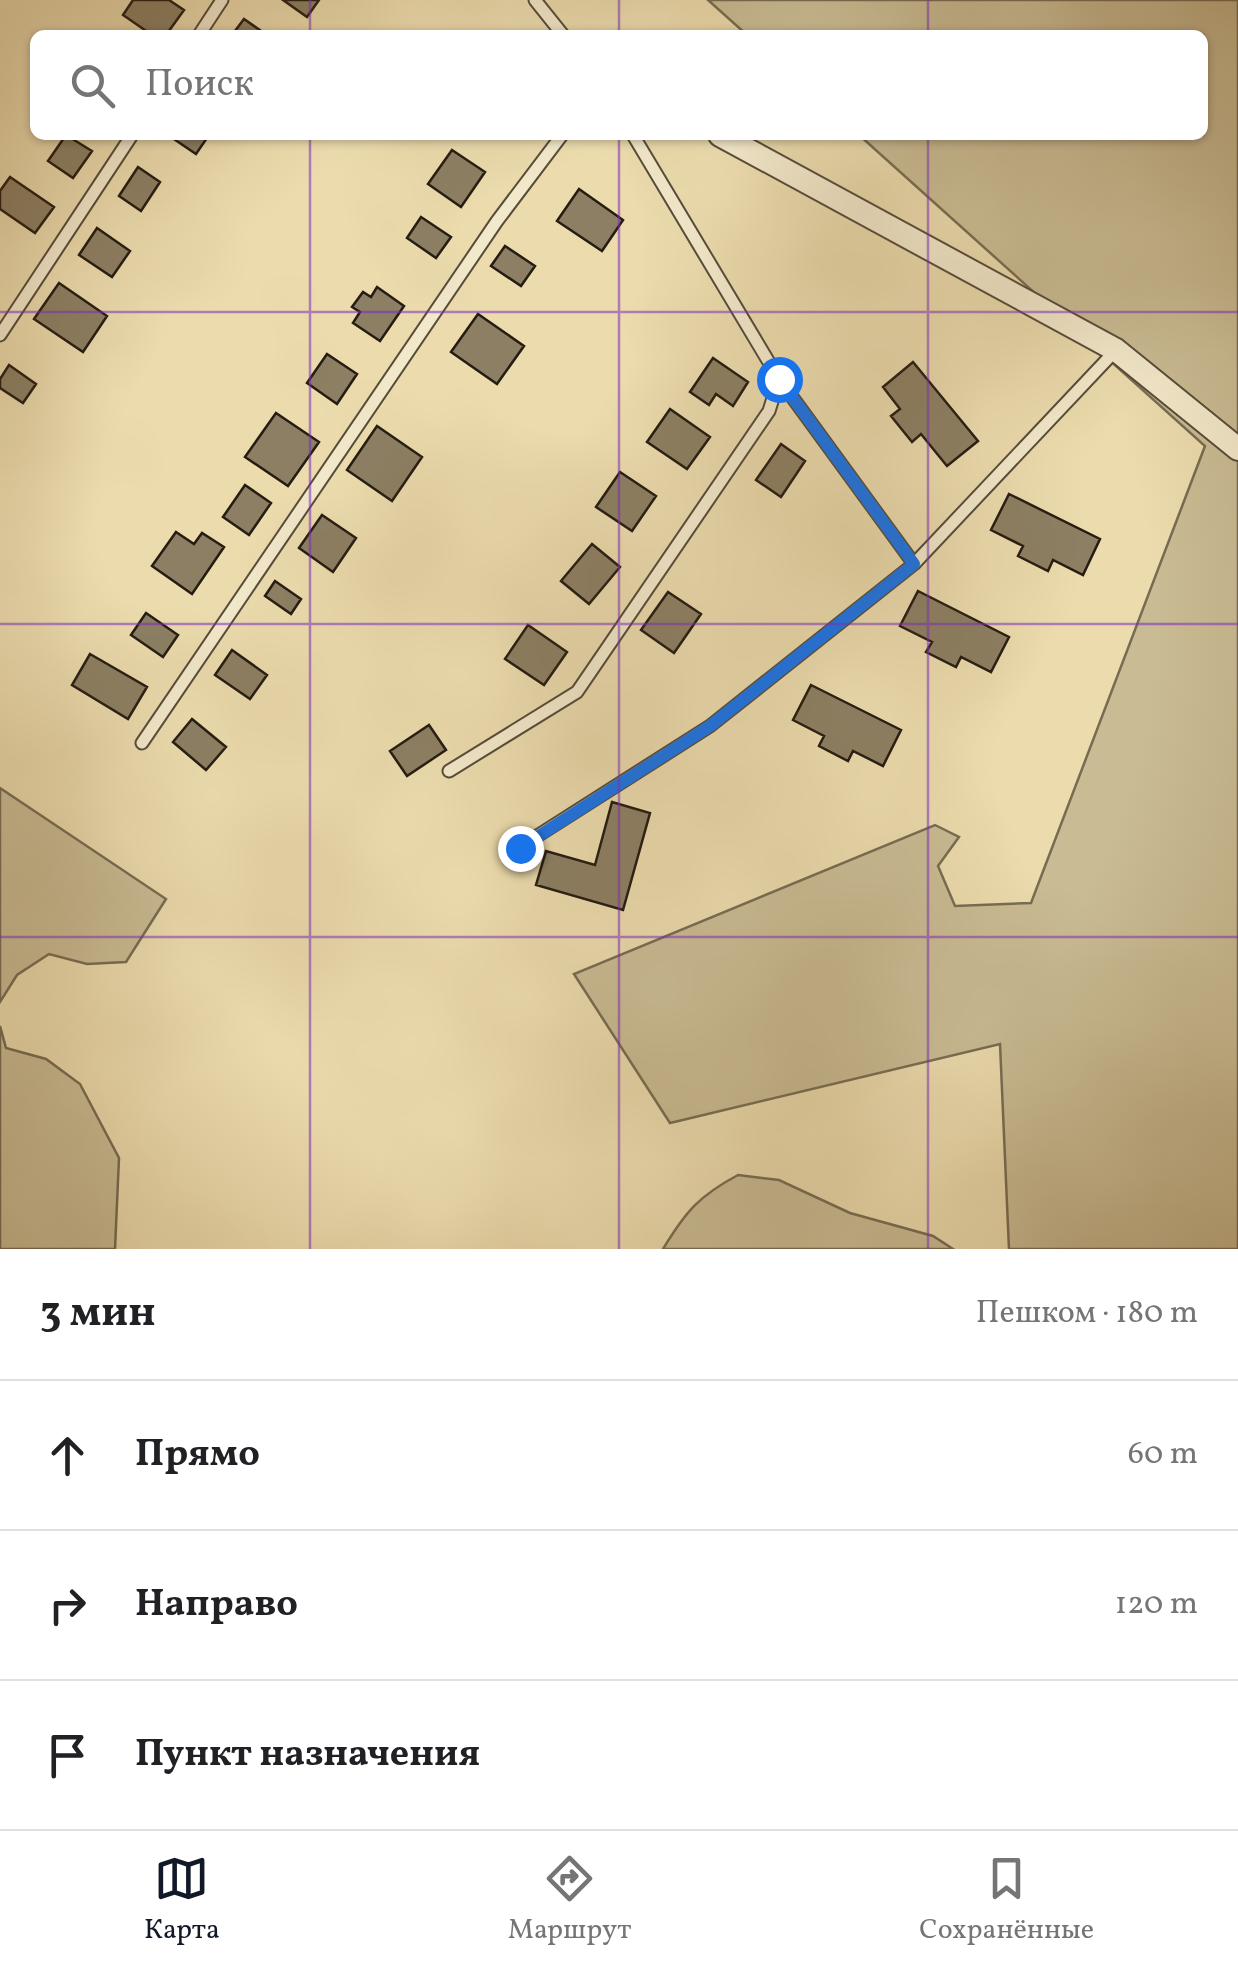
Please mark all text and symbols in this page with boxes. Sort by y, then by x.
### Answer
search box [30,30,1208,140]
icon: search [65,58,120,113]
text: Поиск [145,59,254,112]
route start [757,357,803,403]
route end [498,826,544,872]
text: 3 мин [40,1285,156,1344]
text: Пешком · 180 m [976,1292,1198,1336]
icon: ahead [40,1428,95,1483]
text: Прямо [135,1429,260,1482]
text: 60 m [1128,1433,1198,1477]
icon: right [40,1578,95,1633]
text: Направо [135,1579,298,1632]
text: 120 m [1115,1583,1198,1627]
icon: arrive [40,1728,95,1783]
text: Пункт назначения [135,1729,480,1782]
tab: Карта [144,1851,220,1950]
tab: Маршрут [508,1851,631,1950]
tab: Сохранённые [919,1851,1094,1950]

